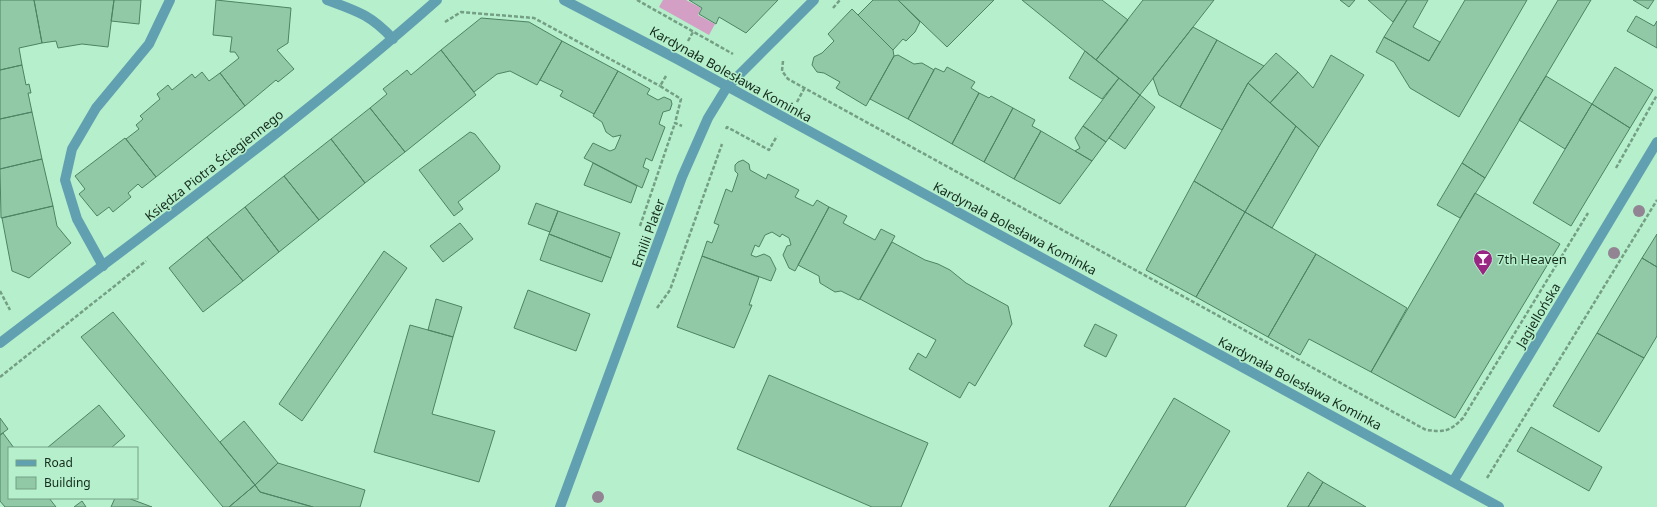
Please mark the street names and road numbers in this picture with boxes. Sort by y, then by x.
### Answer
street label: Kardynała Bolesława Kominka [647,22,815,126]
street label: Księdza Piotra Ściegiennego [141,105,287,225]
street label: Kardynała Bolesława Kominka [930,177,1100,279]
street label: Emilii Plater [627,195,669,270]
street label: Jagiellońska [1511,279,1564,352]
street label: Kardynała Bolesława Kominka [1215,332,1385,434]

